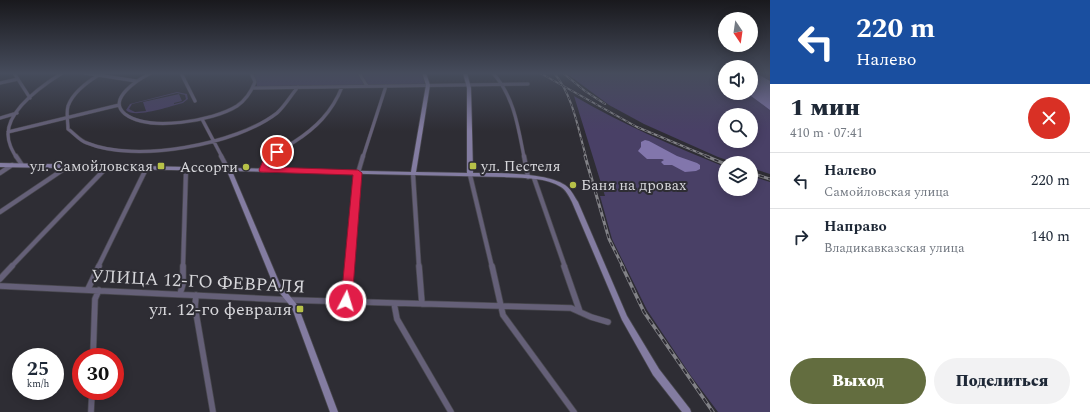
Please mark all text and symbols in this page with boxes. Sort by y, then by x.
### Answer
text: 220 m [856,7,935,50]
north arrow [718,12,758,52]
map controls [718,12,758,196]
icon: left [790,16,842,68]
text: Налево [856,46,916,73]
button: sound [718,60,758,100]
text: 1 мин [790,90,860,126]
button: close [1028,97,1070,139]
button: search [718,108,758,148]
text: 410 m · 07:41 [790,123,863,143]
pin [260,135,294,169]
icon: arrive [266,141,288,163]
place label: ул. Самойловская [29,155,153,178]
place label: ул. Пестеля [480,155,561,178]
place label: Ассорти [180,156,238,179]
button: layers [718,156,758,196]
text: Налево [824,159,877,182]
marker: ул. Самойловская [156,161,166,171]
marker: ул. Пестеля [468,161,478,171]
marker: Ассорти [241,162,251,172]
text: 220 m [1031,169,1070,192]
icon: left [790,170,812,192]
place label: Баня на дровах [581,174,687,197]
marker: Баня на дровах [568,180,578,190]
text: Самойловская улица [824,182,949,202]
text: Направо [824,215,887,238]
text: 140 m [1031,225,1070,248]
icon: right [790,226,812,248]
text: Владикавказская улица [824,238,965,258]
street label: УЛИЦА 12-ГО ФЕВРАЛЯ [90,262,306,301]
position arrow [325,280,367,322]
place label: ул. 12-го февраля [148,296,292,323]
marker: ул. 12-го февраля [295,304,305,314]
speed limit sign: 30 [72,348,124,400]
text: 25 [27,354,49,384]
button: Выход [790,358,926,404]
button: Поделиться [934,358,1070,404]
text: km/h [27,376,49,392]

